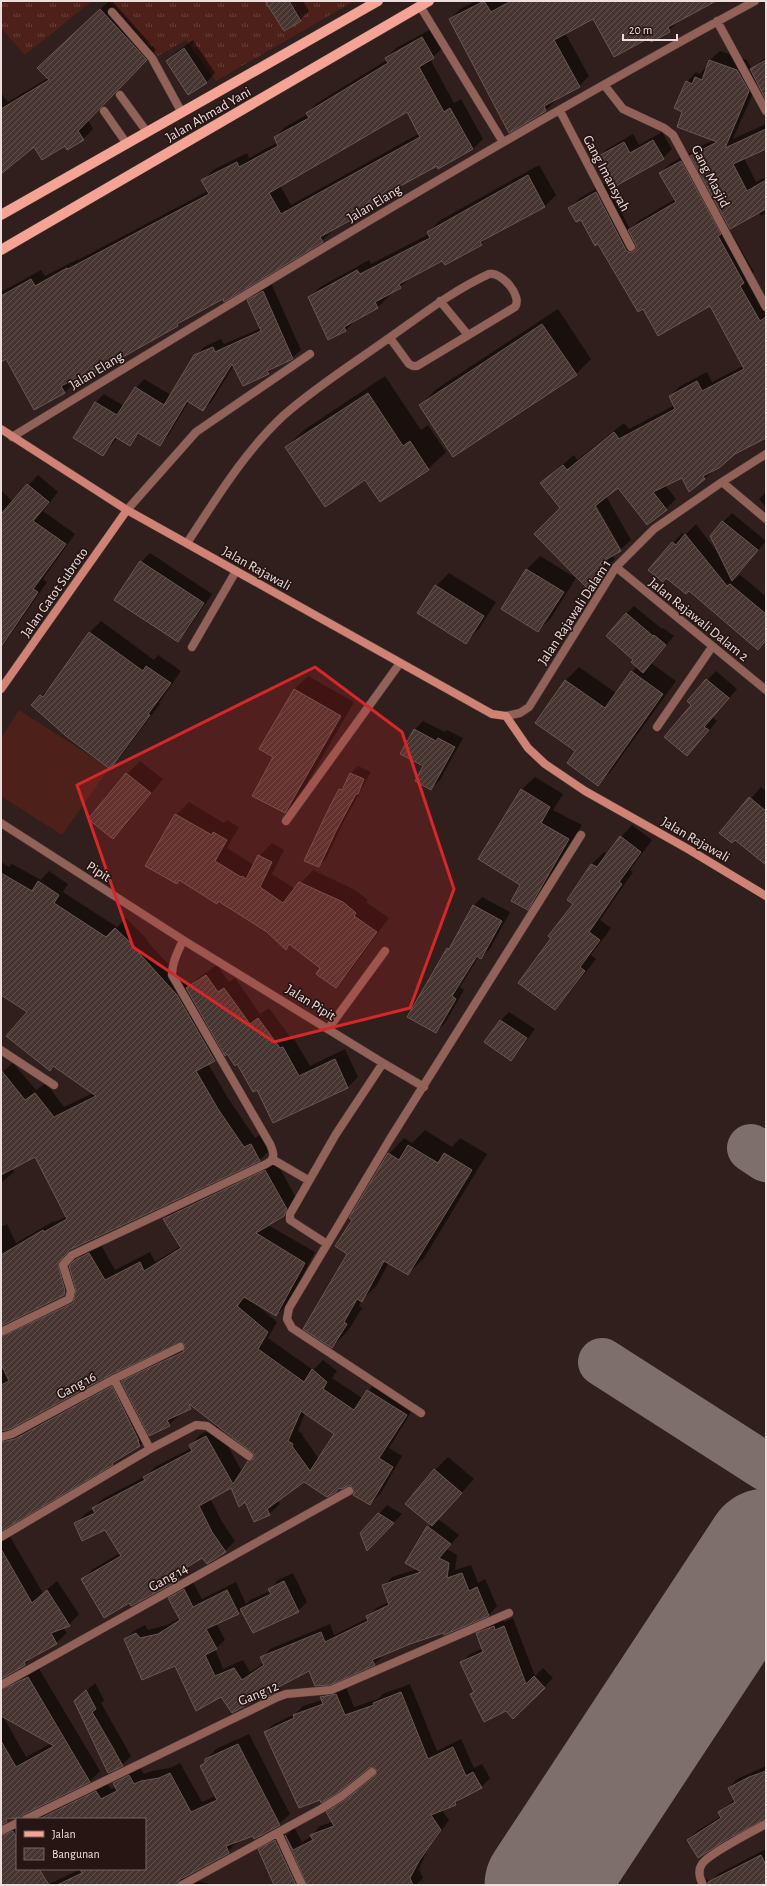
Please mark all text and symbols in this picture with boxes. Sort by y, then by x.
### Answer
scale bar [623,16,677,42]
text: 20 m [629,24,652,36]
street label: Jalan Ahmad Yani [164,85,253,145]
street label: Gang Imansyah [580,133,632,214]
street label: Gang Masjid [688,143,732,210]
street label: Jalan Elang [345,182,404,225]
street label: Jalan Elang [67,349,126,392]
street label: Jalan Rajawali [220,544,293,593]
street label: Jalan Gatot Subroto [19,545,91,640]
street label: Jalan Rajawali Dalam 1 [536,557,614,668]
street label: Jalan Rajawali Dalam 2 [646,575,751,664]
street label: Jalan Rajawali [659,815,732,865]
street label: Pipit [84,859,113,885]
street label: Jalan Pipit [283,982,338,1024]
street label: Gang 16 [54,1370,98,1402]
street label: Gang 14 [147,1561,191,1594]
street label: Gang 12 [236,1679,281,1709]
legend [16,1818,146,1870]
text: Jalan [52,1828,76,1840]
text: Bangunan [52,1848,100,1860]

